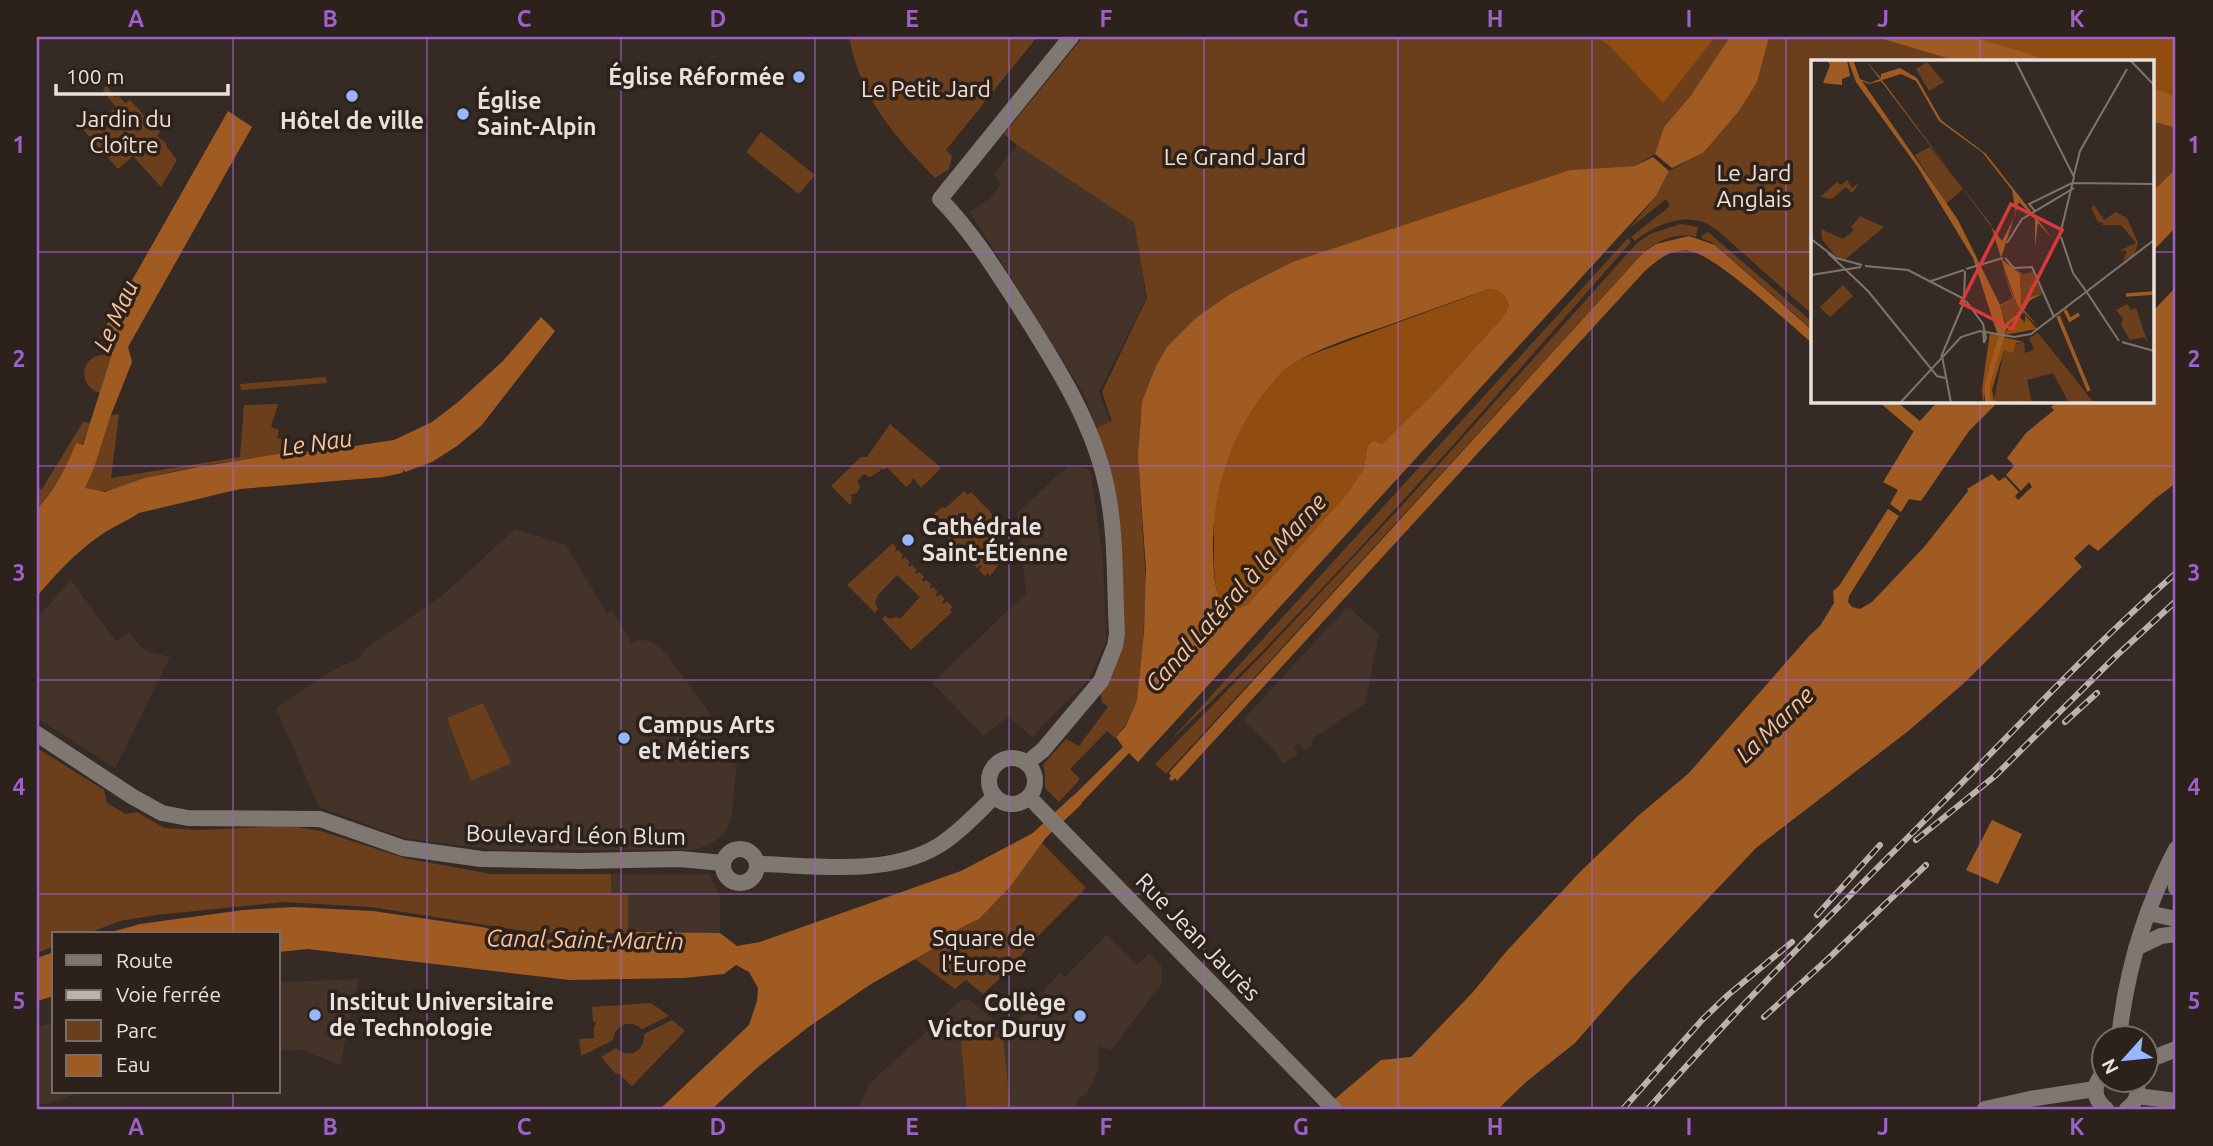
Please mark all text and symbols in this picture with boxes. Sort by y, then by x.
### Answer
text: A [128,6,144,31]
text: B [322,6,338,31]
text: C [517,6,532,31]
text: D [710,6,726,31]
text: E [905,6,919,31]
text: F [1100,6,1113,31]
text: G [1293,6,1309,31]
text: H [1487,6,1503,31]
text: I [1686,6,1692,31]
text: J [1877,6,1889,31]
text: K [2069,6,2085,31]
scale bar [56,52,228,96]
inset map [1811,60,2154,402]
place label: Église Réformée [608,61,785,89]
text: 100 m [66,64,124,88]
marker: Église Réformée [791,69,807,85]
park label: Le Petit Jard [861,76,991,101]
place label: Église Saint-Alpin [477,85,597,139]
marker: Hôtel de ville [344,88,360,104]
park label: Jardin du Cloître [76,106,172,157]
marker: Église Saint-Alpin [455,106,471,122]
place label: Hôtel de ville [280,108,424,133]
text: 1 [13,132,25,157]
text: 1 [2188,132,2200,157]
park label: Le Grand Jard [1164,144,1306,169]
park label: Le Jard Anglais [1717,160,1791,211]
water label: Le Mau [88,276,143,355]
text: 2 [13,346,25,371]
text: 2 [2188,346,2200,371]
water label: Le Nau [280,424,354,461]
water label: Canal Latéral à la Marne [1140,488,1332,697]
place label: Cathédrale Saint-Étienne [922,514,1068,565]
marker: Cathédrale Saint-Étienne [900,532,916,548]
text: 3 [13,560,25,585]
text: 3 [2188,560,2200,585]
water label: La Marne [1730,681,1819,768]
place label: Campus Arts et Métiers [638,712,775,763]
marker: Campus Arts et Métiers [616,730,632,746]
text: 4 [13,774,26,799]
text: 4 [2188,774,2201,799]
street label: Boulevard Léon Blum [466,820,686,849]
street label: Rue Jean Jaurès [1131,868,1265,1006]
water label: Canal Saint-Martin [486,924,684,955]
park label: Square de l'Europe [932,925,1036,976]
legend [52,932,280,1094]
text: Route [116,948,173,972]
text: Voie ferrée [116,982,221,1006]
text: 5 [13,988,25,1013]
text: 5 [2188,988,2200,1013]
place label: Institut Universitaire de Technologie [329,989,554,1040]
place label: Collège Victor Duruy [928,990,1066,1041]
marker: Institut Universitaire de Technologie [307,1007,323,1023]
marker: Collège Victor Duruy [1072,1008,1088,1024]
text: Parc [116,1018,157,1042]
north arrow [2090,1024,2160,1094]
text: Eau [116,1052,151,1076]
text: N [2097,1055,2123,1078]
text: A [128,1114,144,1139]
text: B [322,1114,338,1139]
text: C [517,1114,532,1139]
text: D [710,1114,726,1139]
text: E [905,1114,919,1139]
text: F [1100,1114,1113,1139]
text: G [1293,1114,1309,1139]
text: H [1487,1114,1503,1139]
text: I [1686,1114,1692,1139]
text: J [1877,1114,1889,1139]
text: K [2069,1114,2085,1139]

